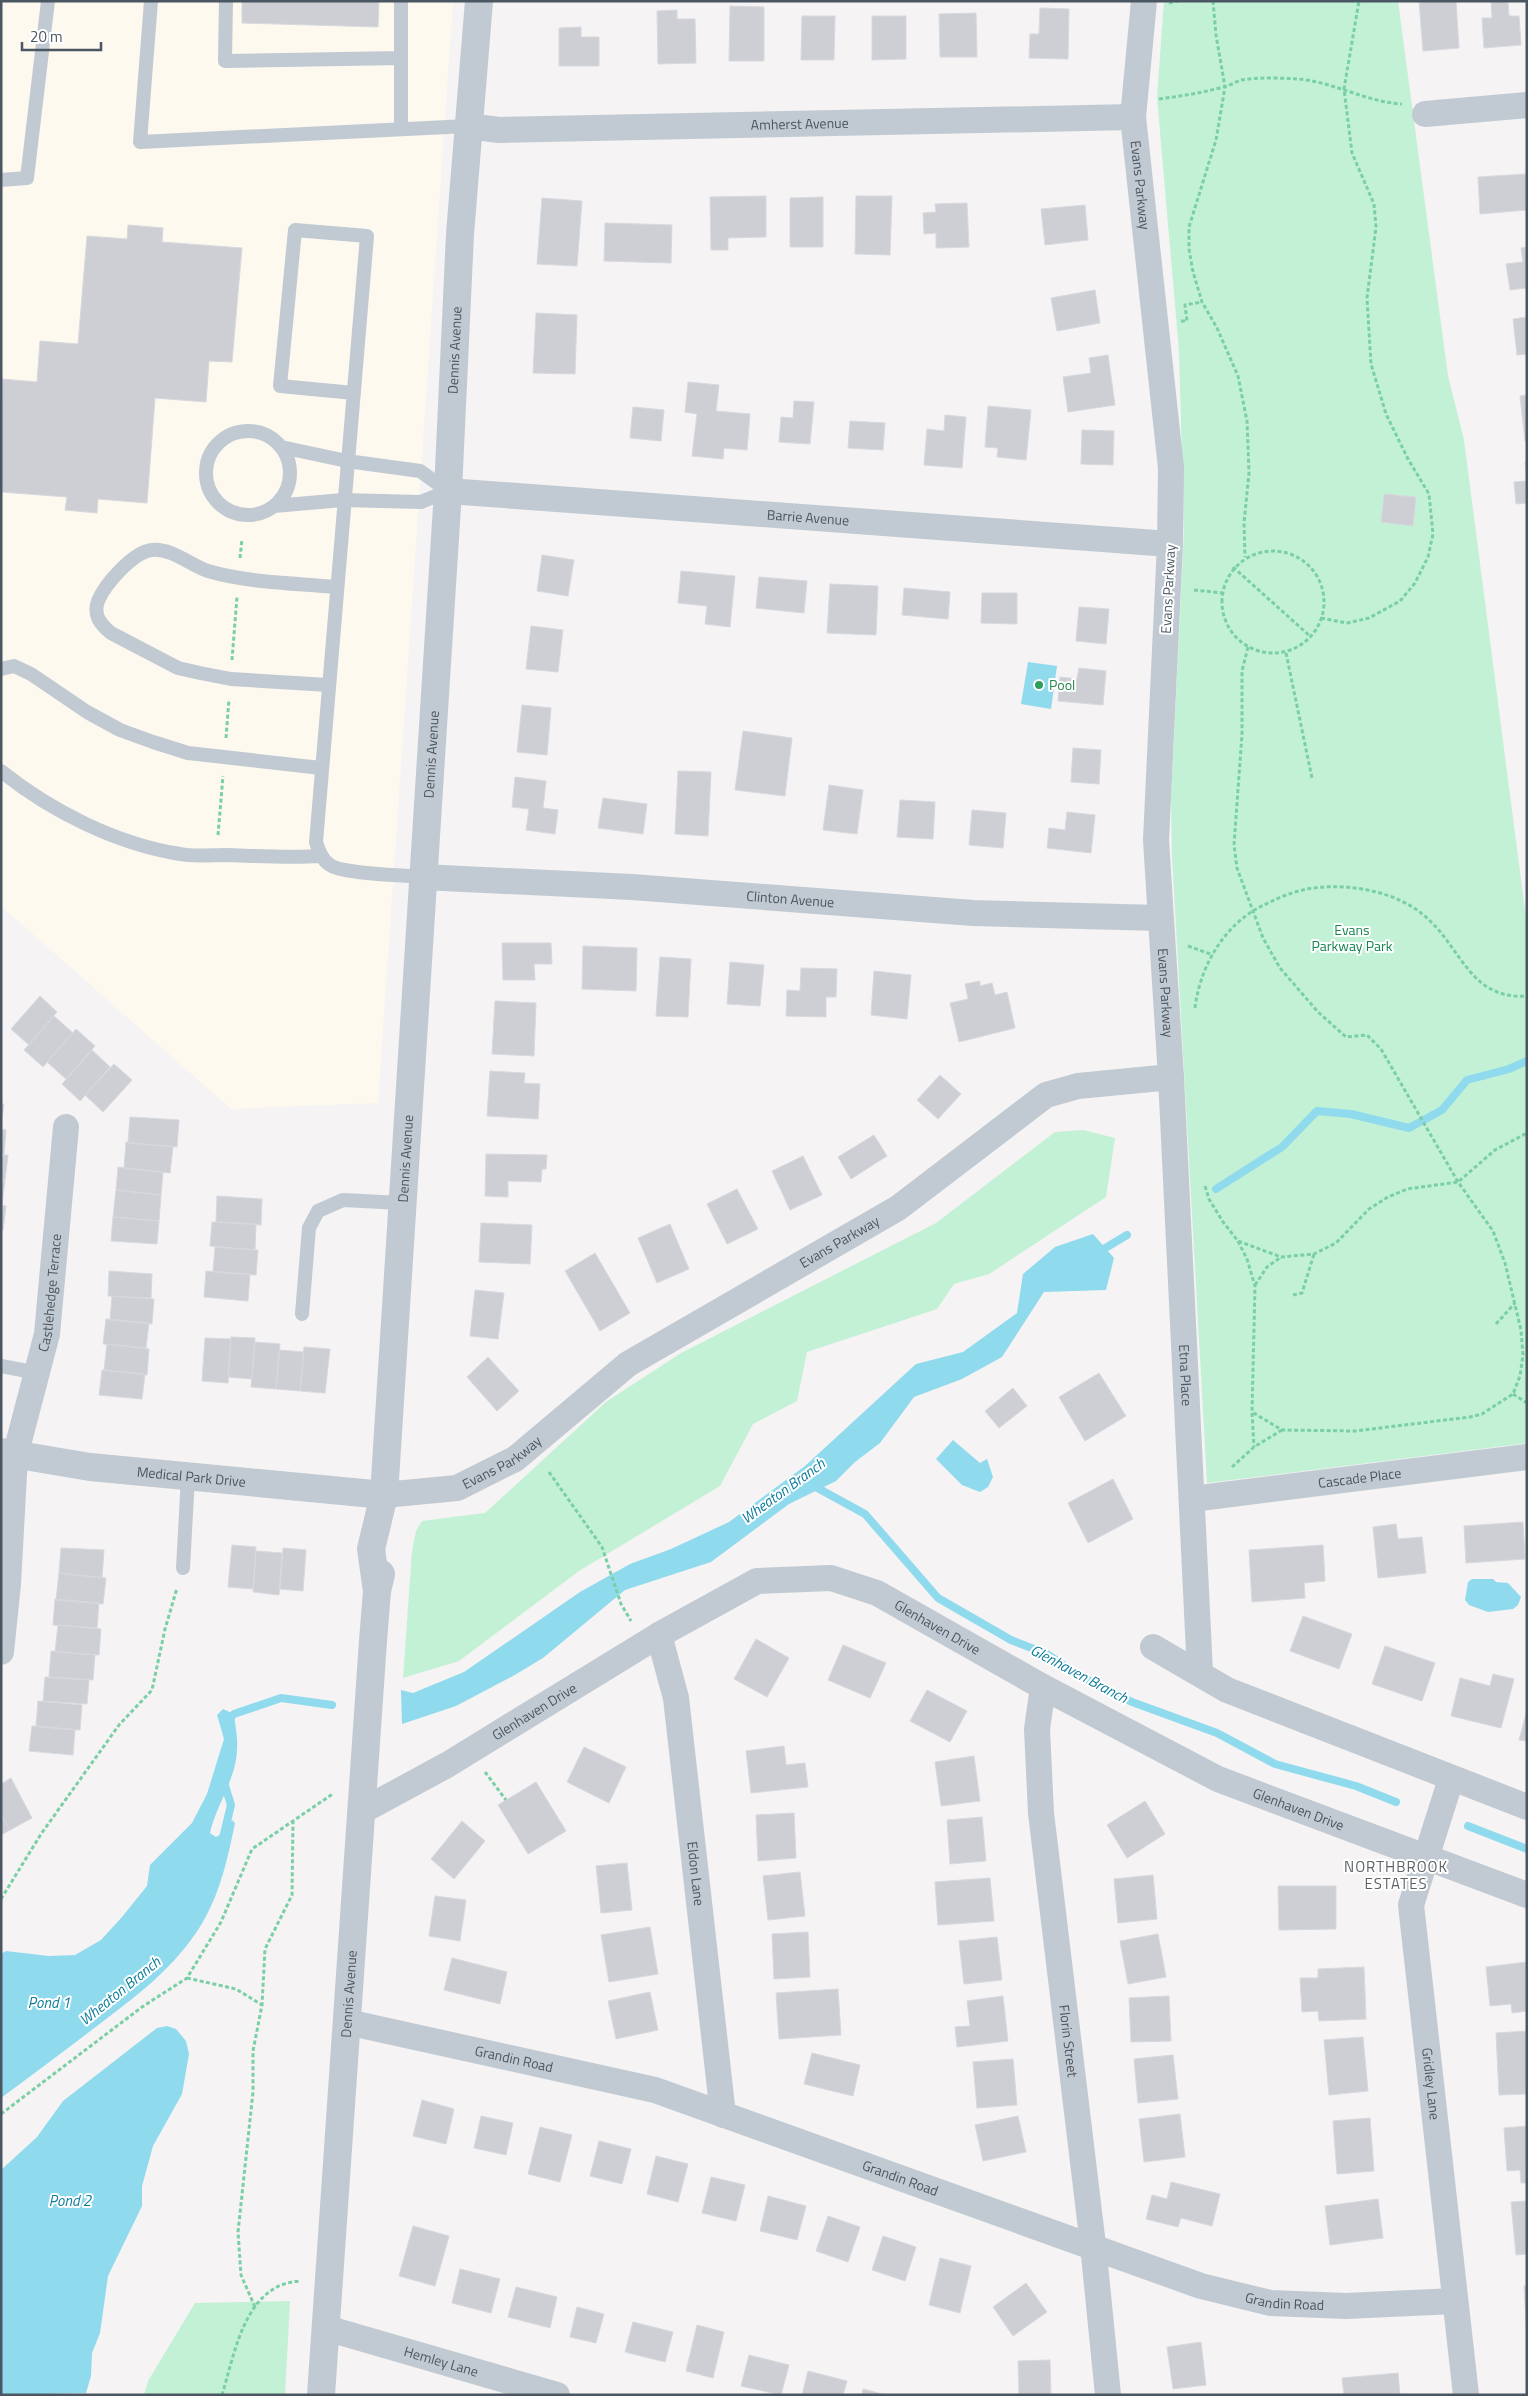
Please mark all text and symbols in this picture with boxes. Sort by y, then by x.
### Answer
scale bar [22,20,101,52]
text: 20 m [30,25,63,48]
street label: Amherst Avenue [751,112,849,135]
street label: Evans Parkway [1126,139,1156,231]
street label: Dennis Avenue [442,306,467,394]
street label: Barrie Avenue [766,503,850,530]
street label: Evans Parkway [1155,544,1180,634]
place label: Pool [1049,674,1075,695]
marker: Pool [1033,679,1045,691]
street label: Dennis Avenue [417,710,444,799]
street label: Clinton Avenue [746,885,835,912]
park label: Evans Parkway Park [1312,919,1393,956]
street label: Evans Parkway [1153,947,1179,1038]
street label: Dennis Avenue [392,1114,418,1203]
street label: Evans Parkway [795,1210,883,1273]
street label: Castlehedge Terrace [32,1233,66,1354]
street label: Etna Place [1174,1344,1198,1407]
street label: Evans Parkway [458,1430,546,1494]
water label: Wheaton Branch [736,1452,830,1529]
street label: Medical Park Drive [136,1461,247,1492]
street label: Cascade Place [1317,1462,1402,1493]
street label: Glenhaven Drive [891,1594,984,1659]
water label: Glenhaven Branch [1026,1638,1132,1709]
street label: Glenhaven Drive [488,1677,580,1745]
street label: Glenhaven Drive [1250,1782,1347,1835]
street label: Eldon Lane [682,1840,710,1907]
district label: NORTHBROOK ESTATES [1344,1855,1448,1895]
street label: Dennis Avenue [335,1949,362,2038]
water label: Wheaton Branch [74,1950,166,2031]
water label: Pond 1 [28,1991,71,2014]
street label: Florin Street [1054,2003,1084,2078]
street label: Grandin Road [473,2040,555,2077]
street label: Gridley Lane [1417,2047,1446,2121]
street label: Grandin Road [859,2154,941,2201]
water label: Pond 2 [49,2189,92,2212]
street label: Grandin Road [1243,2286,1325,2315]
street label: Hemley Lane [402,2340,481,2382]

